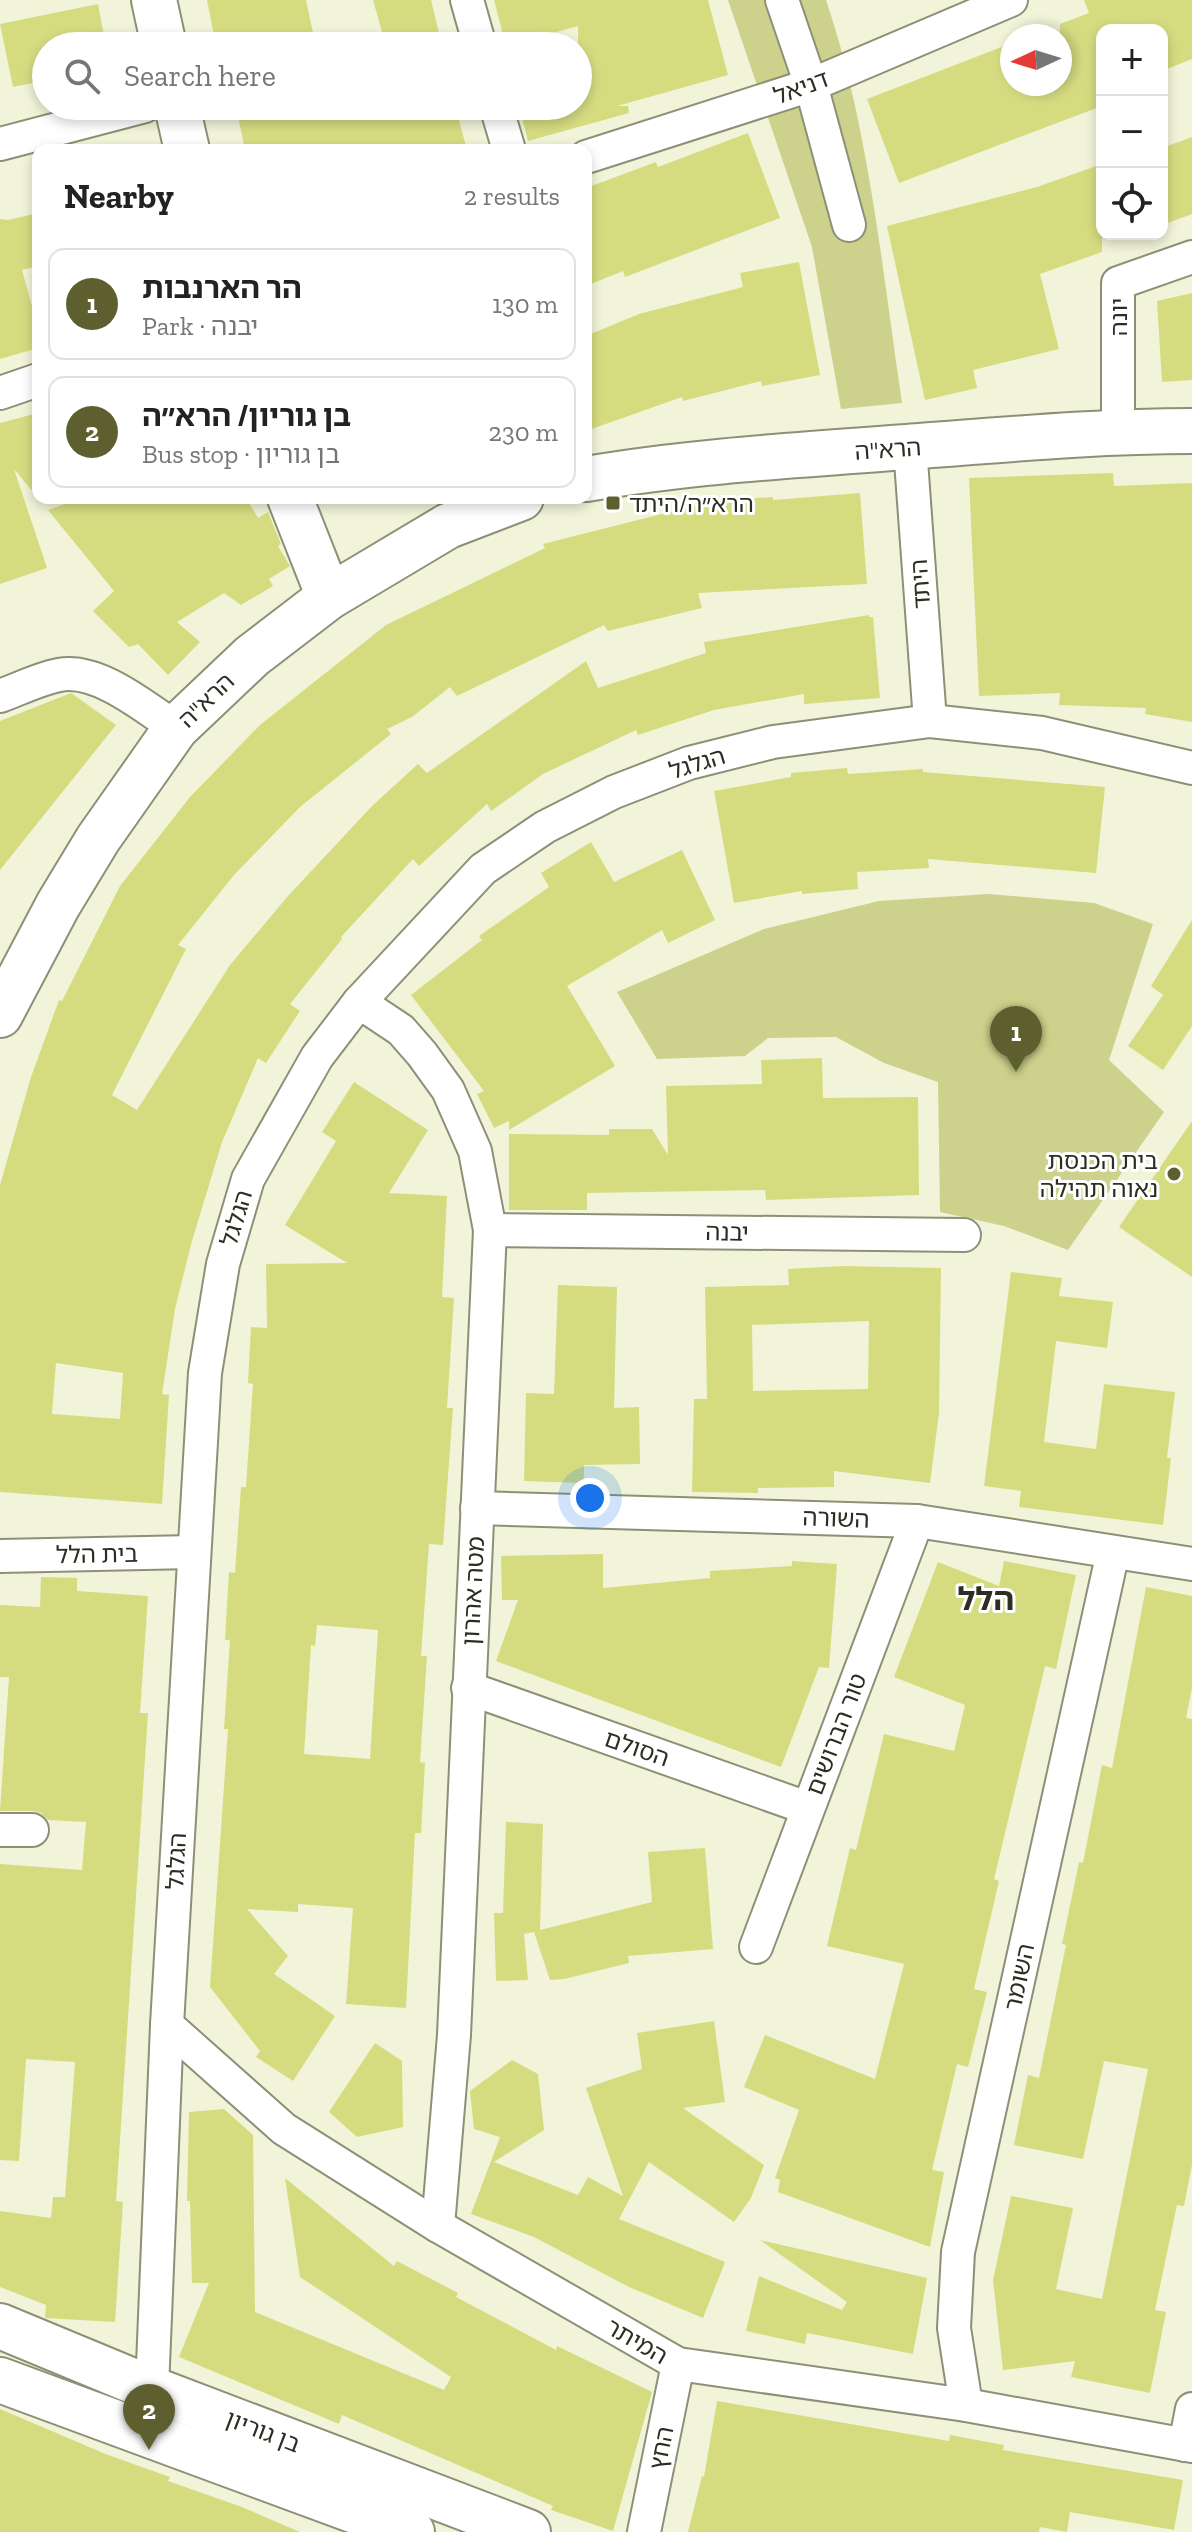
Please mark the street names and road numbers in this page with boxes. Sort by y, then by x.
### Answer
street label: דניאל [770,64,832,110]
street label: יונה [1104,298,1133,336]
street label: הרא"ה [854,432,922,466]
street label: היתד [904,558,936,610]
street label: הרא"ה [172,666,240,734]
street label: הגלגל [665,741,729,785]
street label: הגלגל [214,1186,258,1250]
street label: יבנה [705,1217,749,1247]
street label: השורה [802,1502,870,1534]
street label: מטה אהרון [456,1536,490,1646]
street label: בית הלל [56,1539,138,1569]
street label: טור הברושים [799,1669,873,1799]
street label: הסולם [601,1723,673,1773]
street label: הגלגל [160,1832,192,1890]
street label: השומר [998,1941,1040,2013]
street label: המיתר [601,2312,673,2370]
street label: בן גוריון [222,2404,304,2458]
street label: החץ [643,2424,679,2472]

